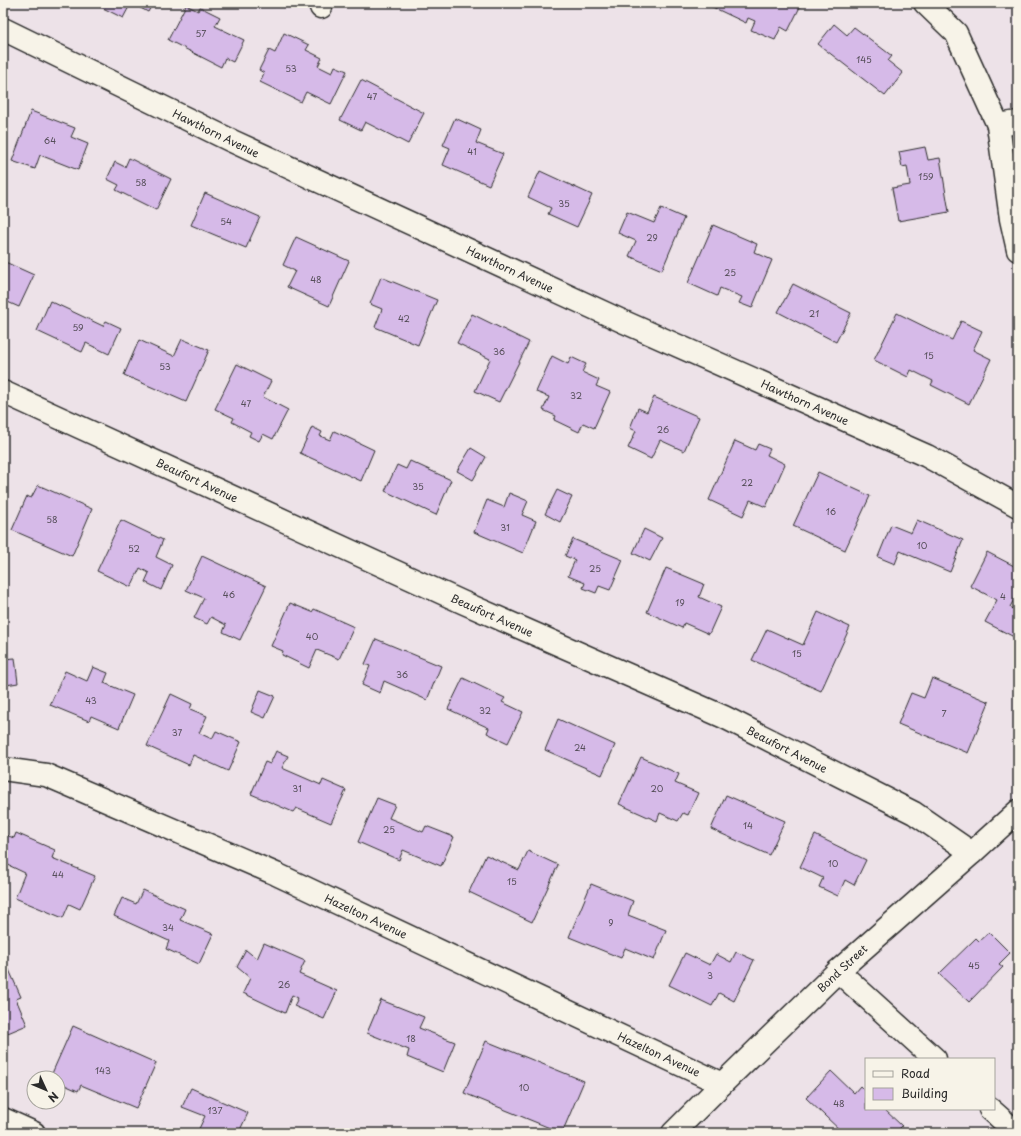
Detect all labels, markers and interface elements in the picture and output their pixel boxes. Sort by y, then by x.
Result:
house number: 57 [196,26,206,40]
house number: 145 [856,52,872,66]
house number: 53 [285,61,297,75]
house number: 47 [367,89,377,103]
street label: Hawthorn Avenue [170,105,262,161]
house number: 64 [44,133,56,147]
house number: 41 [467,144,477,158]
house number: 159 [918,169,934,183]
house number: 58 [135,175,147,189]
house number: 35 [558,196,570,210]
house number: 54 [220,214,232,228]
house number: 29 [646,230,658,244]
street label: Hawthorn Avenue [463,241,557,297]
house number: 25 [724,265,736,279]
house number: 48 [310,272,322,286]
house number: 21 [809,306,819,320]
house number: 42 [398,311,410,325]
house number: 59 [72,320,84,334]
house number: 36 [493,344,505,358]
house number: 15 [924,348,934,362]
house number: 53 [159,359,171,373]
street label: Hawthorn Avenue [758,375,852,429]
house number: 32 [570,388,582,402]
house number: 47 [241,396,251,410]
house number: 26 [657,422,669,436]
street label: Beaufort Avenue [153,454,241,506]
house number: 22 [741,475,753,489]
house number: 35 [412,479,424,493]
house number: 16 [826,504,836,518]
house number: 58 [46,512,58,526]
house number: 31 [500,520,510,534]
house number: 10 [917,538,928,552]
house number: 52 [128,541,140,555]
house number: 25 [589,561,601,575]
house number: 46 [223,587,235,601]
street label: Beaufort Avenue [448,589,536,641]
house number: 4 [1000,589,1006,603]
house number: 19 [675,595,685,609]
house number: 40 [306,629,319,643]
house number: 15 [792,646,802,660]
house number: 36 [396,667,408,681]
house number: 43 [85,693,97,707]
house number: 32 [479,703,491,717]
house number: 7 [941,706,947,720]
street label: Beaufort Avenue [744,721,830,777]
house number: 37 [172,725,182,739]
house number: 24 [574,740,586,754]
house number: 31 [292,781,302,795]
house number: 20 [651,781,664,795]
house number: 14 [743,818,753,832]
house number: 25 [383,822,395,836]
house number: 10 [828,856,839,870]
house number: 44 [52,867,64,881]
house number: 15 [507,874,517,888]
street label: Hazelton Avenue [322,889,410,943]
house number: 9 [608,915,614,929]
house number: 34 [162,920,174,934]
street label: Bond Street [813,940,871,996]
house number: 45 [968,958,980,972]
house number: 3 [707,968,713,982]
house number: 26 [278,977,290,991]
street label: Hazelton Avenue [615,1027,703,1081]
house number: 18 [406,1031,416,1045]
legend [865,1058,995,1110]
house number: 143 [95,1063,111,1077]
text: Road [901,1064,930,1082]
north arrow [26,1070,66,1110]
house number: 10 [519,1080,530,1094]
text: Building [901,1084,948,1102]
text: N [44,1088,63,1107]
house number: 48 [833,1096,845,1110]
house number: 137 [208,1103,222,1117]

